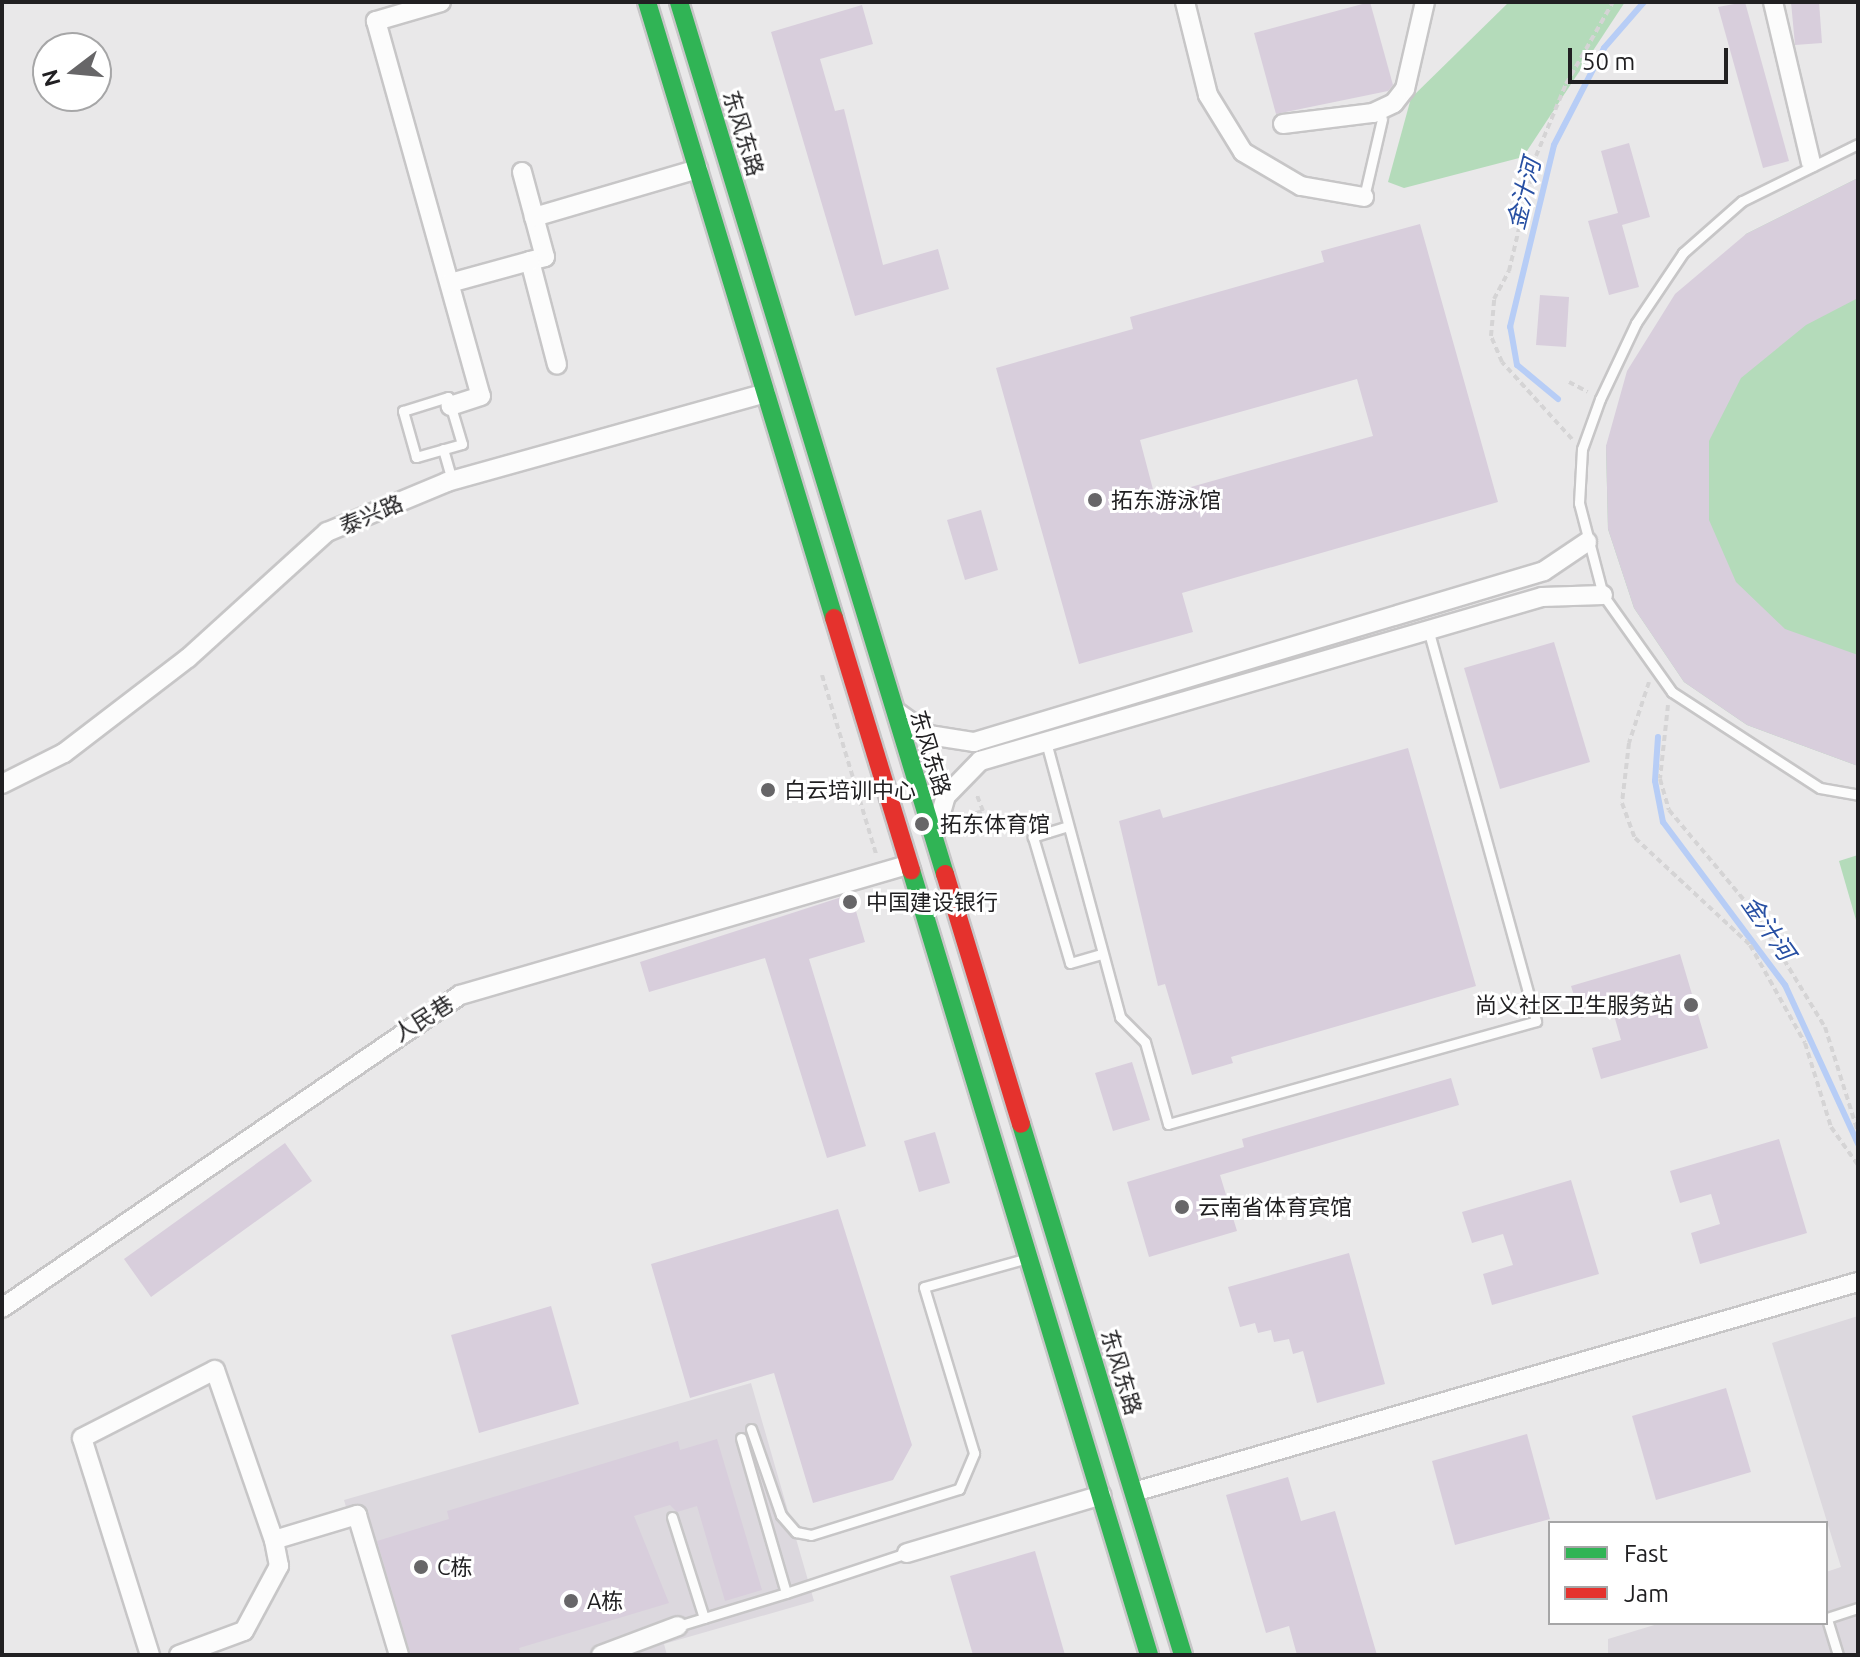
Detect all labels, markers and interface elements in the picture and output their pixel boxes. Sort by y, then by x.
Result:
north arrow [32,32,112,112]
scale bar [1572,32,1732,82]
text: 50 m [1582,48,1635,75]
text: N [36,67,65,90]
street label: 东风东路 [719,87,769,179]
water label: 金汁河 [1501,156,1547,232]
place label: 拓东游泳馆 [1111,487,1221,513]
street label: 泰兴路 [335,489,407,539]
marker: 拓东游泳馆 [1086,491,1104,509]
street label: 东风东路 [906,707,956,799]
place label: 白云培训中心 [784,777,916,803]
marker: 白云培训中心 [759,781,777,799]
place label: 拓东体育馆 [940,811,1050,837]
marker: 拓东体育馆 [911,813,933,835]
place label: 中国建设银行 [866,889,998,915]
water label: 金汁河 [1736,890,1800,966]
marker: 中国建设银行 [841,893,859,911]
street label: 人民巷 [388,989,458,1047]
place label: 尚义社区卫生服务站 [1475,992,1673,1018]
marker: 尚义社区卫生服务站 [1680,994,1702,1016]
place label: 云南省体育宾馆 [1198,1194,1352,1220]
marker: 云南省体育宾馆 [1173,1198,1191,1216]
street label: 东风东路 [1097,1326,1147,1418]
legend [1548,1521,1828,1625]
text: Fast [1624,1540,1668,1567]
place label: C栋 [437,1554,472,1580]
marker: C栋 [412,1558,430,1576]
text: Jam [1624,1580,1669,1607]
place label: A栋 [587,1588,623,1614]
marker: A栋 [562,1592,580,1610]

